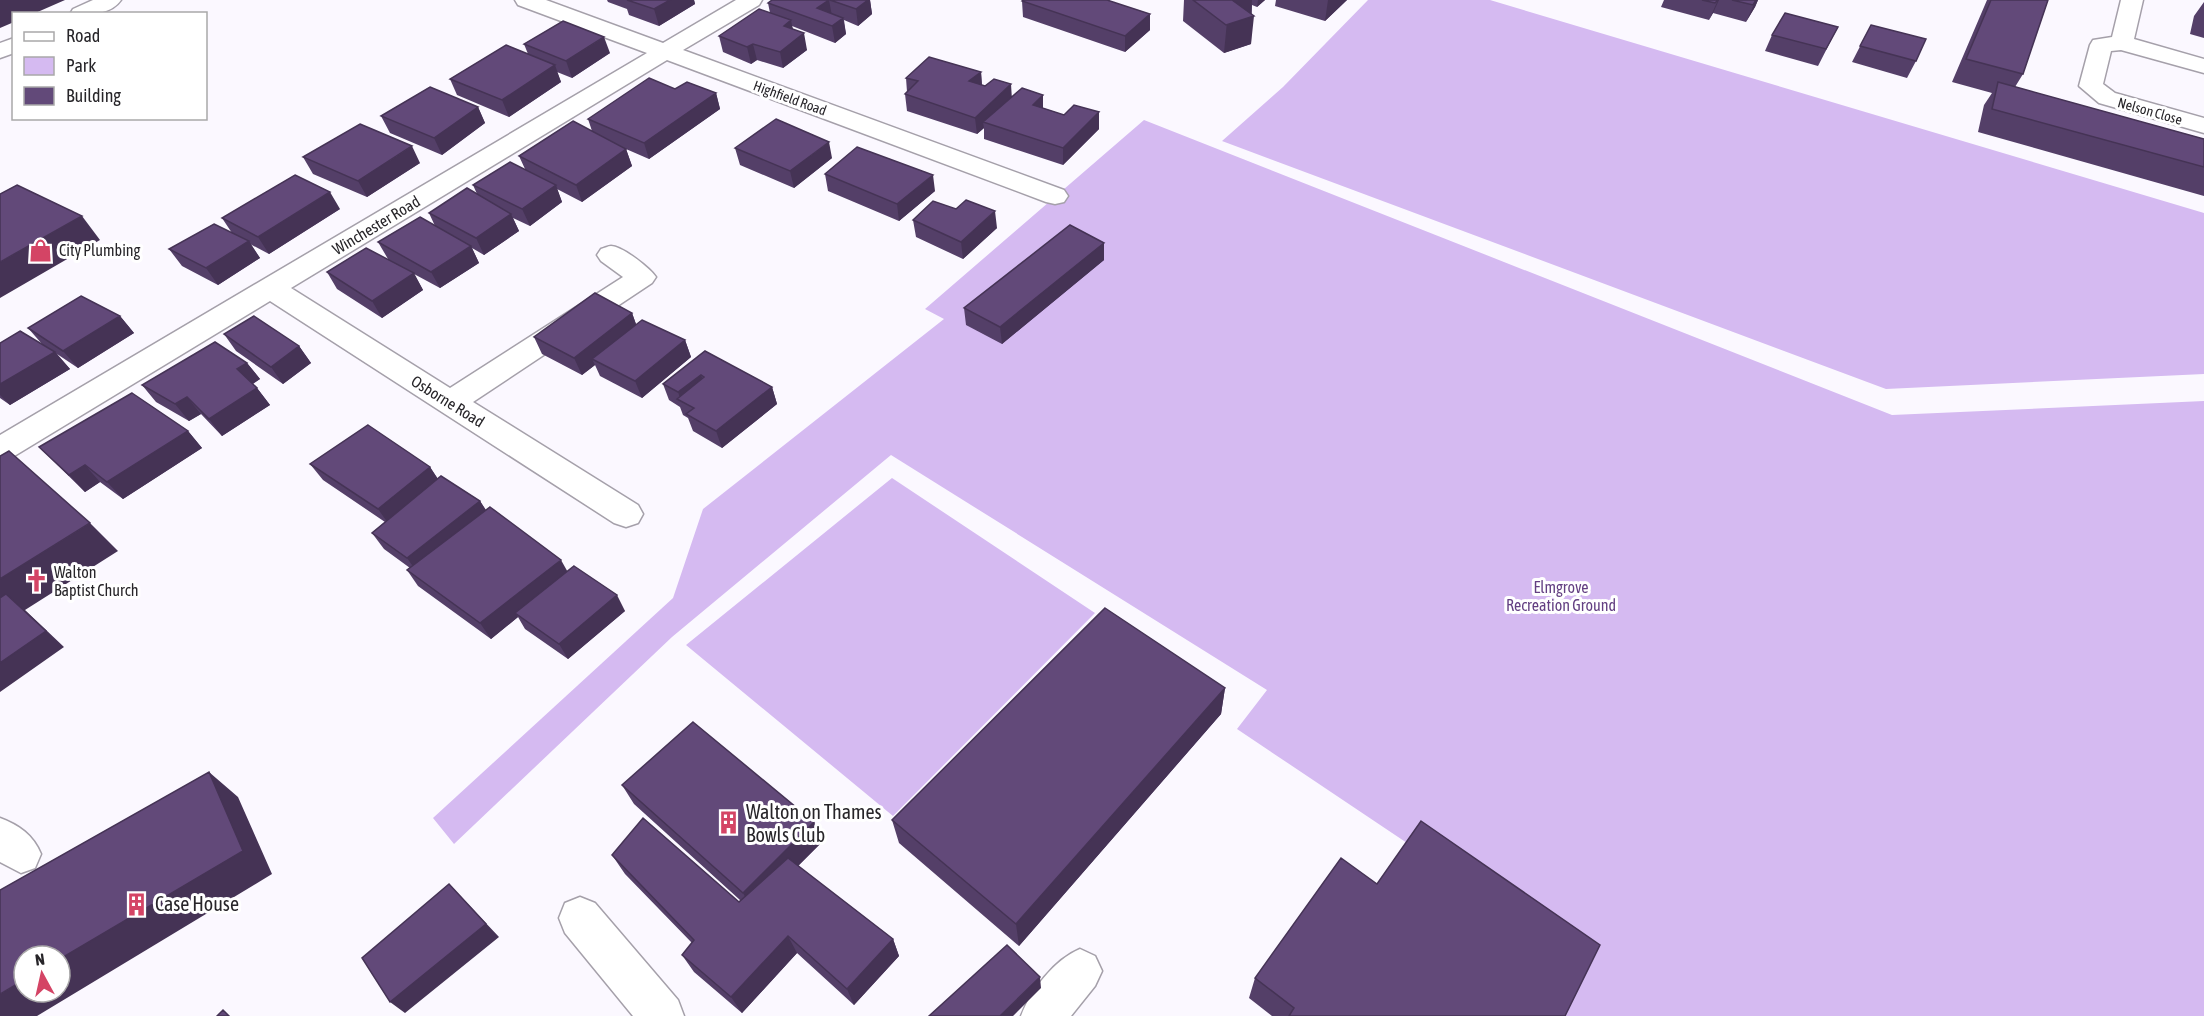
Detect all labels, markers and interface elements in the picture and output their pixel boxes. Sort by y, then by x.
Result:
legend [12,12,207,120]
text: Road [66,25,100,46]
text: Park [66,55,96,76]
street label: Highfield Road [751,77,829,119]
text: Building [66,85,121,106]
street label: Nelson Close [2116,94,2184,128]
street label: Winchester Road [329,192,423,258]
shop icon: City Plumbing [28,237,54,263]
place label: City Plumbing [59,241,141,260]
street label: Osborne Road [408,371,488,431]
place label: Walton Baptist Church [54,563,138,600]
church icon: Walton Baptist Church [23,568,49,594]
park label: Elmgrove Recreation Ground [1506,578,1616,614]
place label: Walton on Thames Bowls Club [746,800,882,846]
building icon: Walton on Thames Bowls Club [715,810,741,836]
building icon: Case House [124,891,150,917]
place label: Case House [155,892,239,915]
north arrow [12,944,72,1004]
text: N [34,950,46,969]

